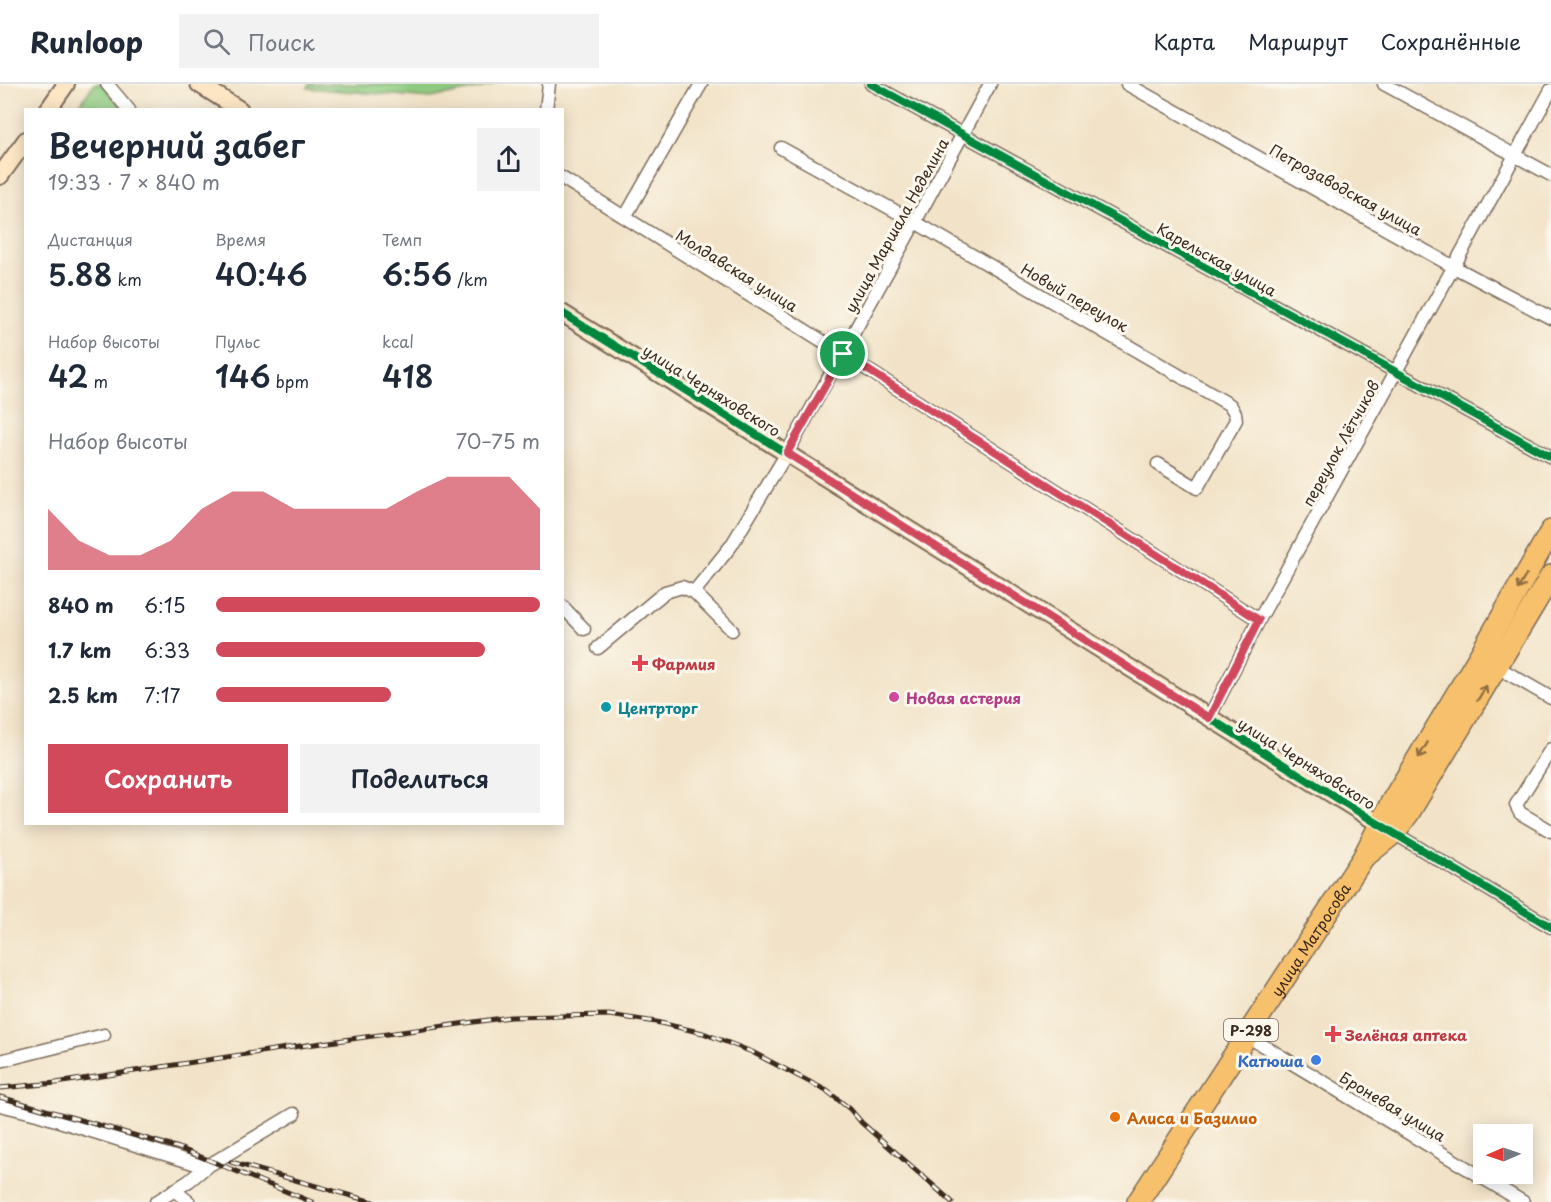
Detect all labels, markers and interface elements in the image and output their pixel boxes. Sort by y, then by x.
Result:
search box [179,14,599,68]
text: Runloop [30,20,143,63]
icon: search [200,25,233,58]
text: Поиск [248,25,315,58]
text: Карта [1154,25,1215,57]
text: Маршрут [1248,25,1348,57]
text: Сохранённые [1381,25,1521,57]
text: Вечерний забег [48,119,305,169]
button: share [477,128,540,191]
street label: улица Маршала Неделина [838,133,954,316]
street label: Петрозаводская улица [1266,138,1427,241]
text: 19:33 · 7 × 840 m [48,167,220,197]
street label: Карельская улица [1153,217,1281,302]
street label: Молдавская улица [672,223,803,317]
text: Дистанция [48,227,133,251]
text: Время [215,227,266,251]
text: Темп [382,227,422,251]
text: 5.88 [48,251,112,296]
text: 40:46 [215,251,308,296]
text: 6:56 [382,251,452,296]
street label: Новый переулок [1017,257,1133,337]
text: km [112,267,142,291]
text: /km [452,267,488,291]
pin [817,328,868,379]
text: Набор высоты [48,329,160,353]
text: Пульс [215,329,260,353]
text: kcal [382,329,414,353]
icon: arrive [826,337,859,370]
street label: улица Черняховского [639,338,785,442]
text: 42 [48,353,88,398]
text: 146 [215,353,271,398]
text: 418 [382,353,433,398]
text: m [88,369,108,393]
text: bpm [271,369,309,393]
street label: переулок Лётчиков [1296,375,1384,510]
text: Набор высоты [48,426,188,456]
text: 70–75 m [456,426,540,456]
one-way arrow [1516,573,1528,590]
text: 840 m [48,590,114,620]
text: 6:15 [144,590,186,620]
text: 1.7 km [48,635,111,665]
text: 6:33 [144,635,190,665]
place label: Фармия [652,652,716,675]
marker: Фармия [633,656,647,670]
text: 2.5 km [48,680,118,710]
text: 7:17 [144,680,180,710]
one-way arrow [1476,685,1488,702]
place label: Новая астерия [906,686,1021,709]
marker: Новая астерия [887,690,901,704]
place label: Центрторг [618,696,699,719]
marker: Центрторг [599,700,613,714]
street label: улица Черняховского [1234,711,1380,815]
one-way arrow [1417,741,1429,758]
button: Сохранить [48,744,288,813]
button: Поделиться [300,744,540,813]
street label: улица Матросова [1264,877,1356,1001]
road number: Р-298 [1224,1019,1278,1041]
place label: Зелёная аптека [1344,1023,1467,1046]
marker: Зелёная аптека [1326,1027,1340,1041]
place label: Катюша [1237,1049,1305,1072]
marker: Катюша [1309,1053,1323,1067]
street label: Броневая улица [1336,1065,1451,1147]
place label: Алиса и Базилио [1127,1106,1257,1129]
marker: Алиса и Базилио [1108,1110,1122,1124]
north arrow [1473,1124,1533,1184]
map controls [1473,1124,1533,1184]

